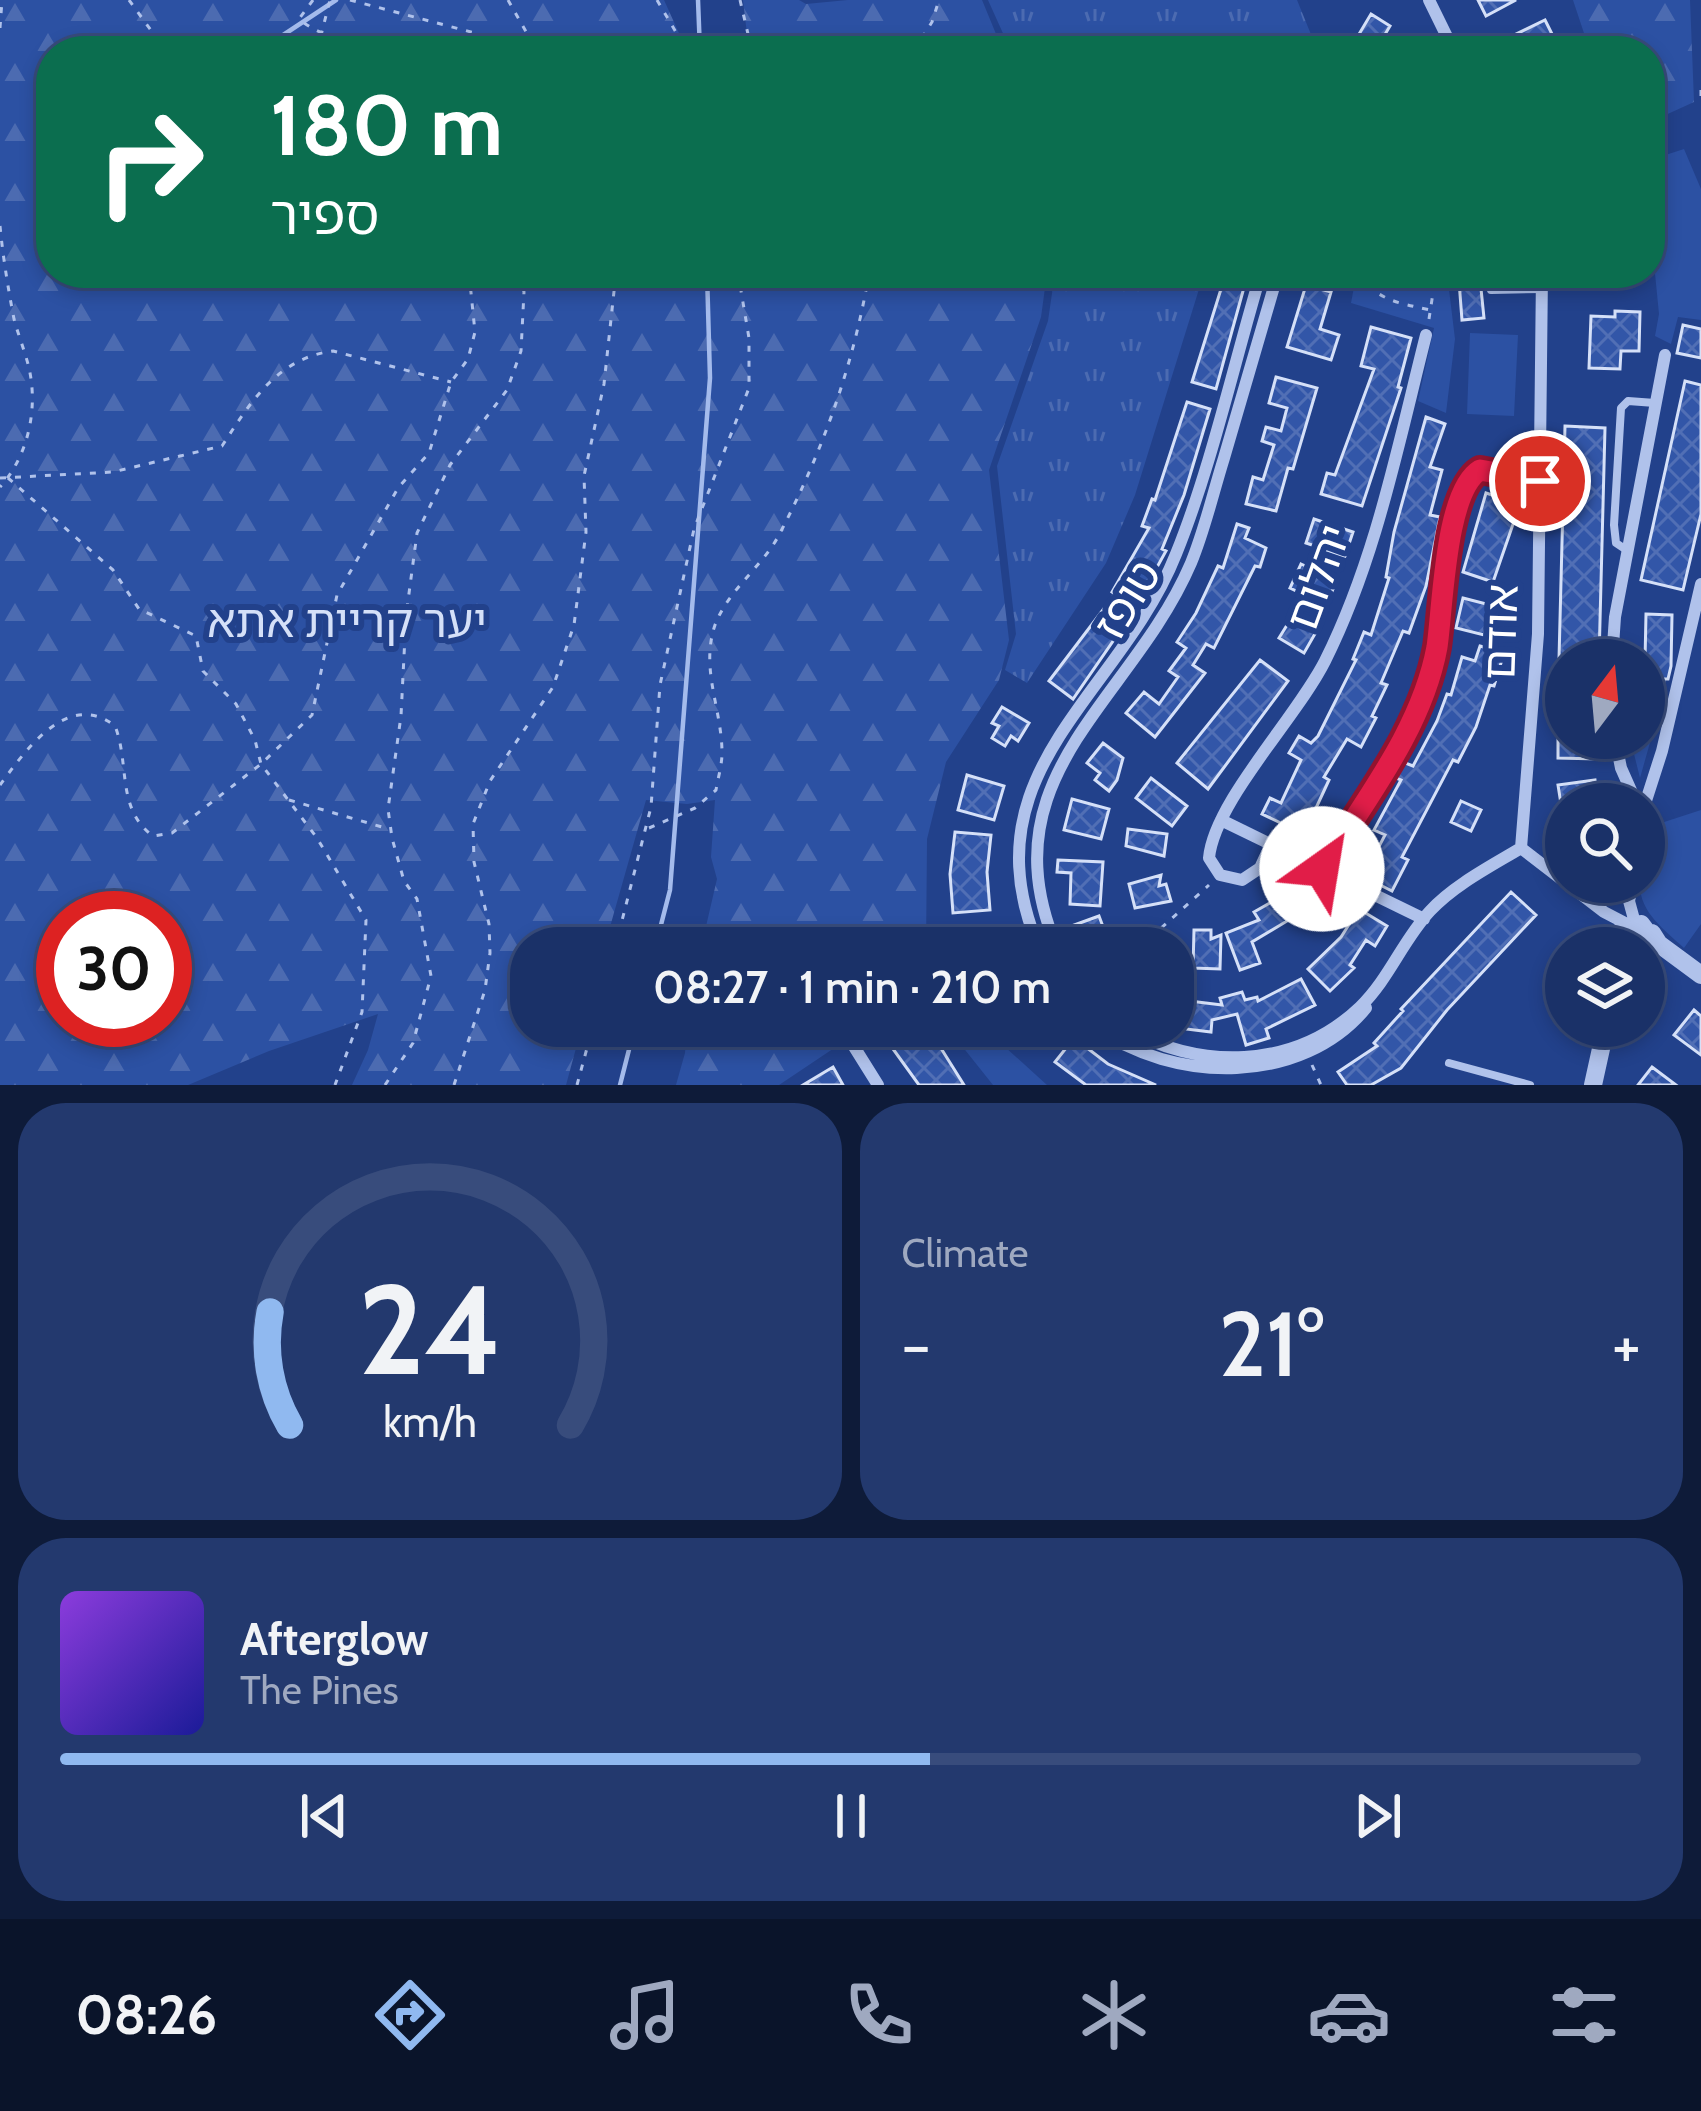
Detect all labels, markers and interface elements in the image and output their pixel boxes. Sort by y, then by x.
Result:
text: 180 m [270,74,503,176]
icon: right [72,84,228,240]
text: ספיר [270,182,380,248]
pin [1489,430,1591,532]
icon: arrive [1507,448,1573,514]
street label: יהלום [1274,517,1362,637]
street label: טופז [1082,549,1172,649]
street label: אודם [1471,583,1529,681]
park label: יער קריית אתא [207,594,487,648]
north arrow [1545,639,1665,759]
map controls [1545,639,1665,1047]
button: search [1545,783,1665,903]
position arrow [1259,806,1385,932]
speed limit sign: 30 [36,891,192,1047]
button: layers [1545,927,1665,1047]
text: 08:27 · 1 min · 210 m [653,960,1051,1014]
text: Climate [902,1229,1028,1277]
text: 24 [358,1254,502,1405]
text: 21° [1219,1289,1324,1399]
text: − [902,1304,931,1385]
text: + [1612,1304,1641,1385]
text: km/h [383,1395,477,1447]
text: Afterglow [240,1612,428,1666]
text: The Pines [240,1666,399,1714]
icon: previous [291,1783,357,1849]
icon: pause [818,1783,884,1849]
icon: next [1345,1783,1411,1849]
icon: directions [368,1973,452,2057]
icon: music [603,1973,687,2057]
icon: phone [837,1973,921,2057]
icon: climate [1072,1973,1156,2057]
icon: car [1307,1973,1391,2057]
icon: filters [1542,1973,1626,2057]
text: 08:26 [75,1982,217,2048]

